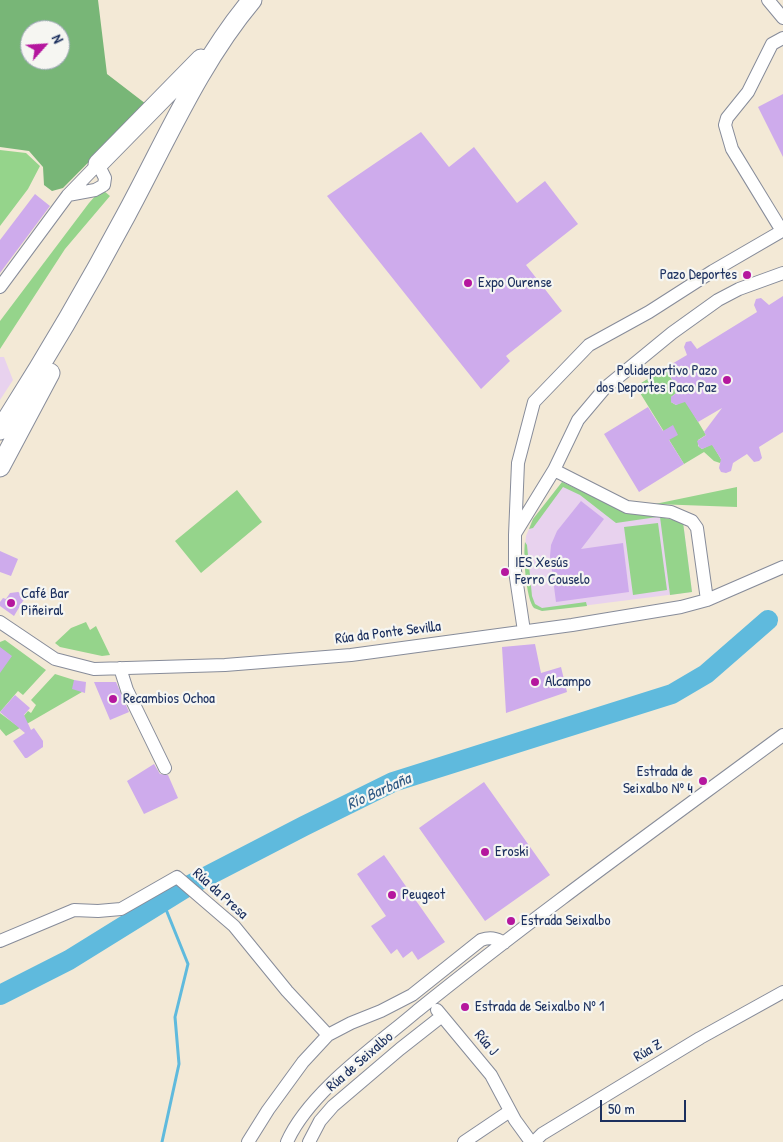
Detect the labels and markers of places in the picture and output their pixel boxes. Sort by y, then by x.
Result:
place label: Pazo Deportes [660,266,737,284]
marker: Pazo Deportes [741,269,753,281]
place label: Expo Ourense [478,274,552,292]
marker: Expo Ourense [462,277,474,289]
place label: Polideportivo Pazo dos Deportes Paco Paz [596,362,717,397]
marker: Polideportivo Pazo dos Deportes Paco Paz [721,374,733,386]
place label: IES Xesús Ferro Couselo [515,554,590,589]
marker: IES Xesús Ferro Couselo [499,566,511,578]
place label: Café Bar Piñeiral [21,585,69,620]
marker: Café Bar Piñeiral [5,597,17,609]
place label: Alcampo [545,673,591,691]
marker: Alcampo [529,676,541,688]
place label: Recambios Ochoa [123,690,215,708]
marker: Recambios Ochoa [107,693,119,705]
place label: Estrada de Seixalbo Nº 4 [623,763,693,798]
marker: Estrada de Seixalbo Nº 4 [697,775,709,787]
place label: Eroski [495,843,529,861]
marker: Eroski [479,846,491,858]
place label: Peugeot [402,886,445,904]
marker: Peugeot [386,889,398,901]
place label: Estrada Seixalbo [521,912,610,930]
marker: Estrada Seixalbo [505,915,517,927]
place label: Estrada de Seixalbo Nº 1 [475,998,605,1016]
marker: Estrada de Seixalbo Nº 1 [459,1001,471,1013]

